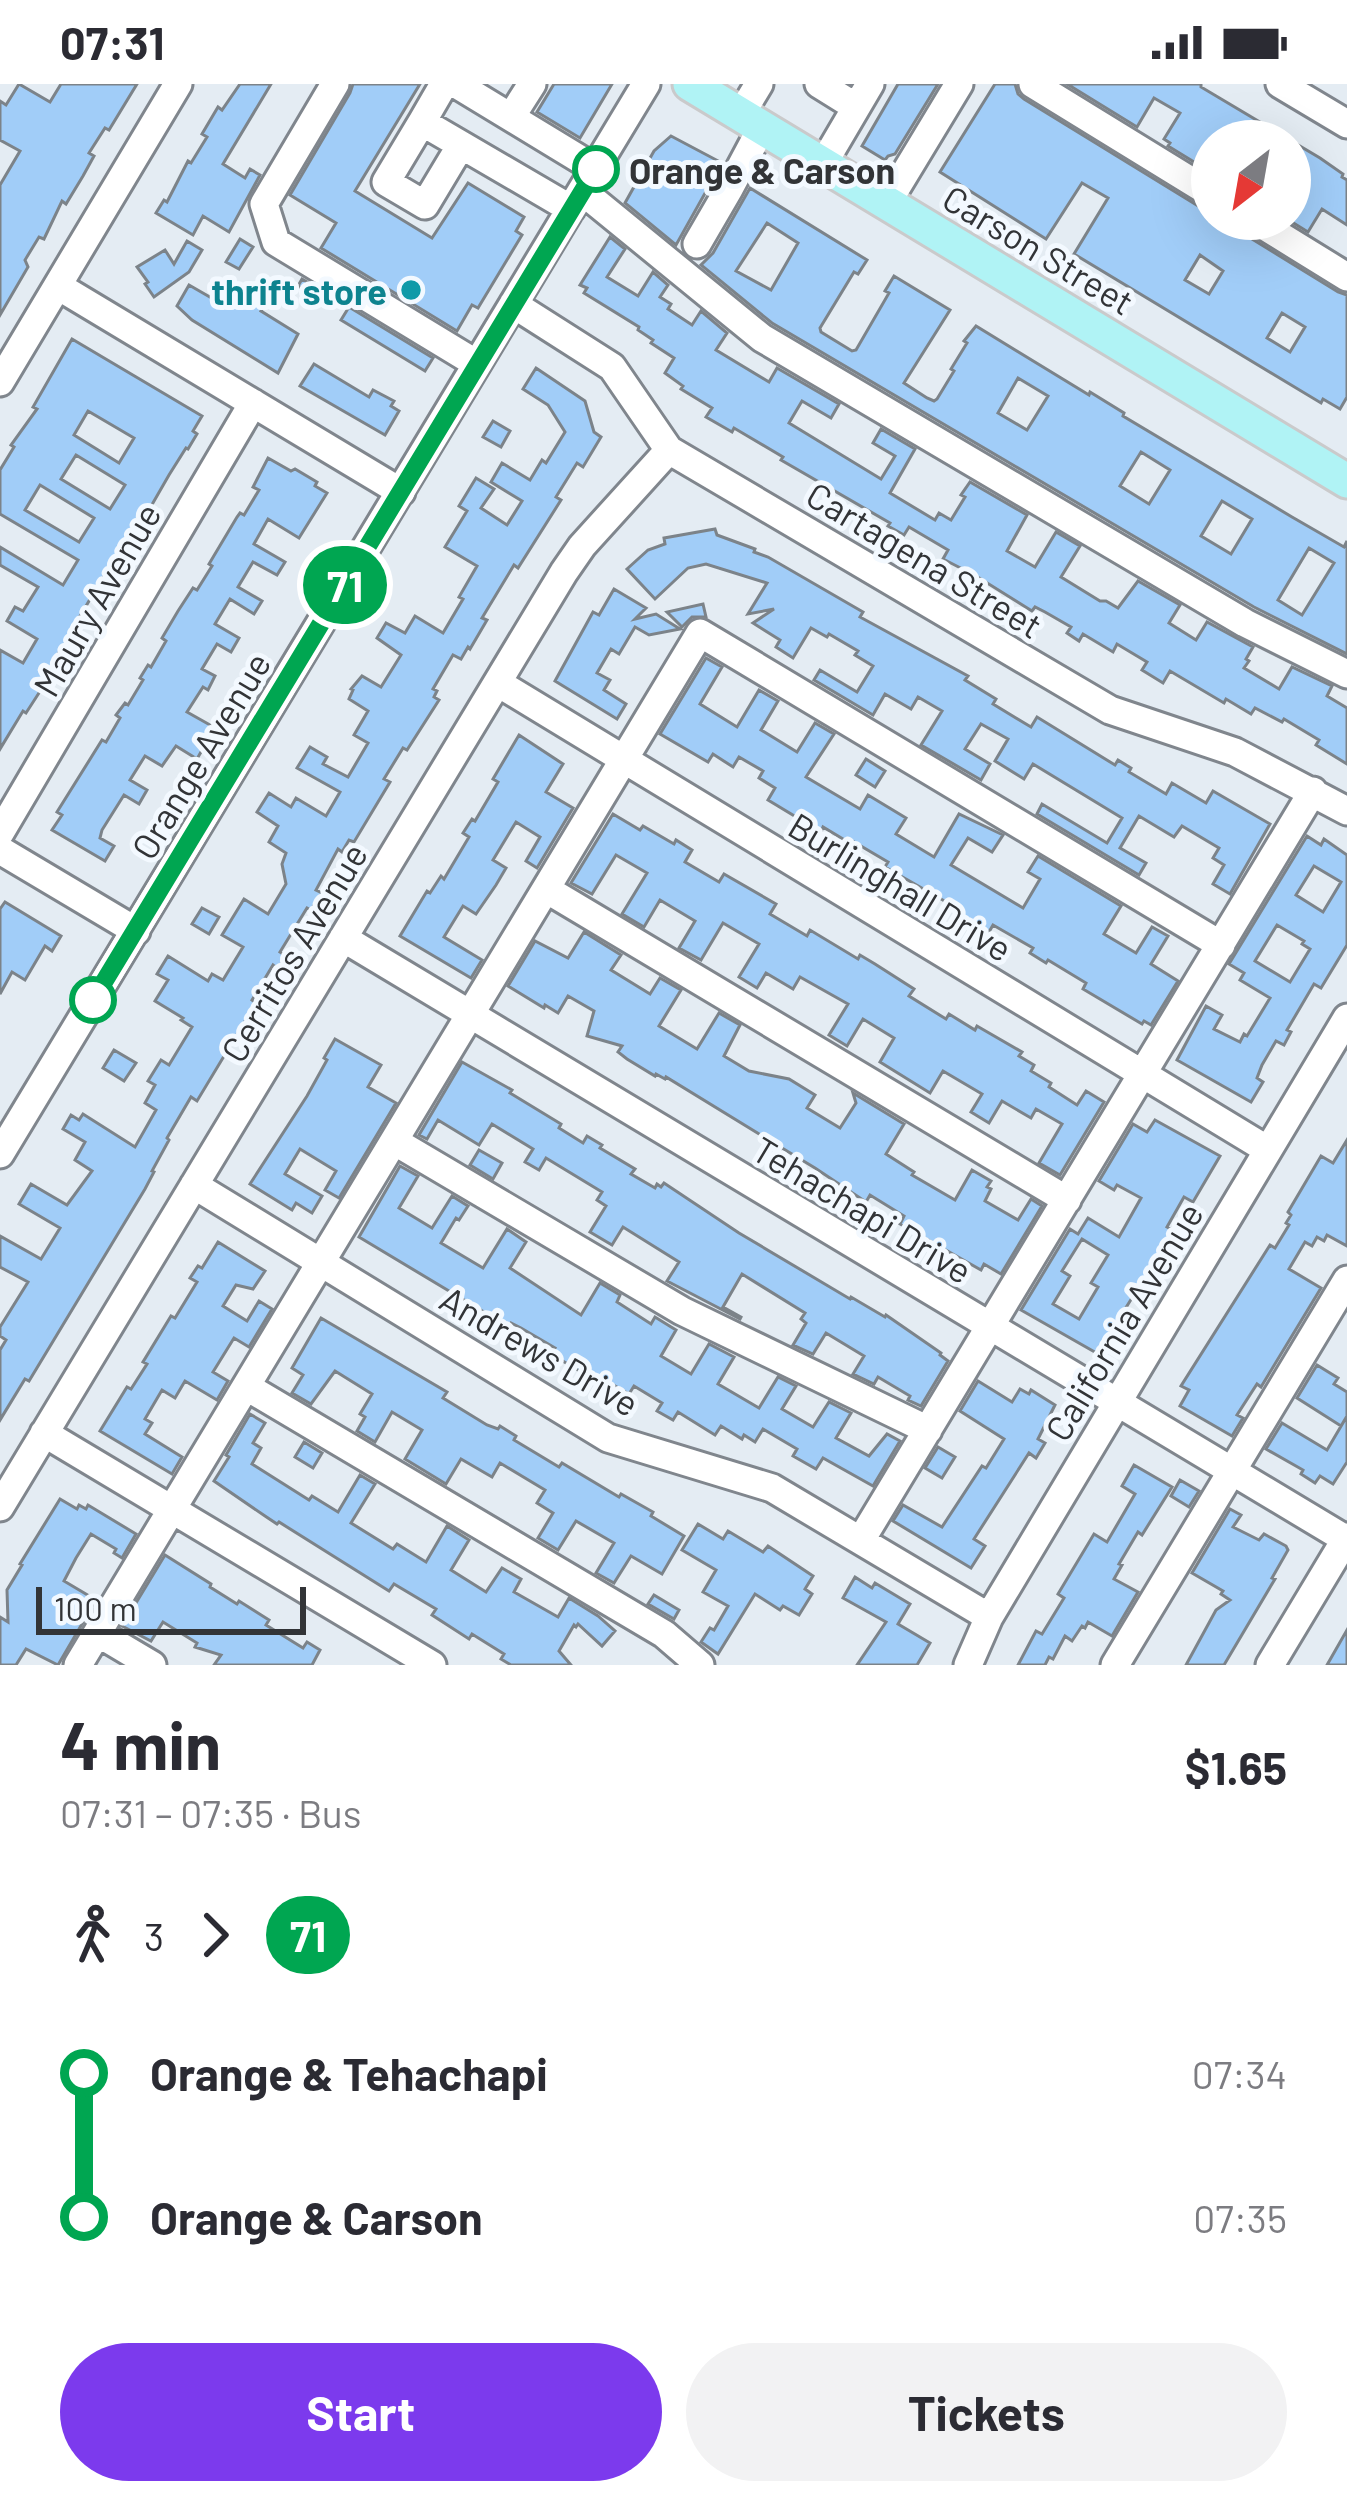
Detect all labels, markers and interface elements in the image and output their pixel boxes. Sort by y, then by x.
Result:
text: 07:31 [60,15,164,69]
north arrow [1191,120,1311,240]
map controls [1191,120,1311,240]
marker: Orange & Carson [574,147,618,191]
place label: Orange & Carson [629,148,895,191]
street label: Carson Street [936,175,1142,323]
place label: thrift store [211,269,387,312]
marker: thrift store [398,277,424,303]
street label: Cartagena Street [800,472,1050,646]
street label: Maury Avenue [23,495,169,703]
line badge: 71 [291,546,399,624]
text: 71 [327,560,363,610]
street label: Orange Avenue [121,644,279,866]
street label: Burlinghall Drive [782,803,1020,969]
street label: Cerritos Avenue [211,835,375,1069]
unlabelled marker [71,978,115,1022]
street label: Tehachapi Drive [746,1127,980,1291]
street label: California Avenue [1035,1194,1211,1448]
street label: Andrews Drive [433,1276,647,1424]
scale bar [36,1581,306,1634]
text: 100 m [54,1588,137,1628]
text: 4 min [60,1704,221,1783]
text: $1.65 [1185,1740,1287,1794]
text: 07:31 – 07:35 · Bus [60,1789,362,1836]
icon: walk [60,1902,126,1968]
icon: forward [182,1902,248,1968]
text: 71 [290,1910,326,1960]
text: 3 [144,1912,164,1959]
text: Orange & Tehachapi [150,2046,548,2100]
text: 07:34 [1192,2050,1287,2097]
text: Orange & Carson [150,2190,483,2244]
text: 07:35 [1193,2194,1287,2241]
button: Start [60,2343,662,2481]
button: Tickets [686,2343,1287,2481]

